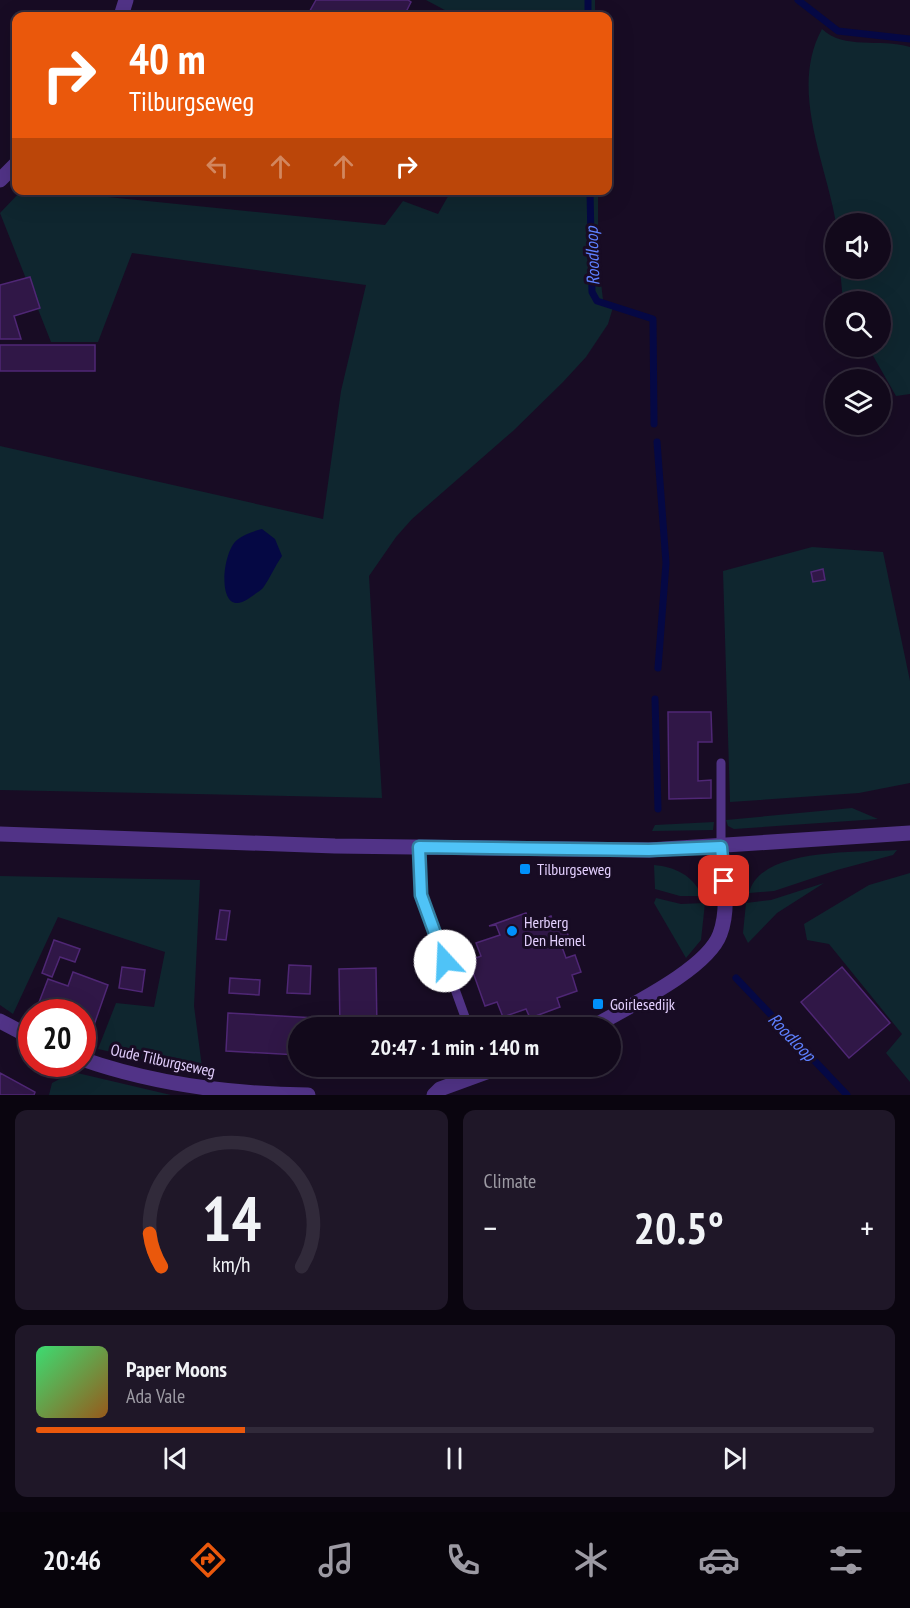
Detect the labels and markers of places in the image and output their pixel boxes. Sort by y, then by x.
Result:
pin [698,855,749,906]
place label: Tilburgseweg [537,859,611,879]
marker: Tilburgseweg [518,862,532,876]
place label: Herberg Den Hemel [524,912,586,950]
marker: Herberg Den Hemel [505,924,519,938]
place label: Goirlesedijk [610,994,676,1014]
marker: Goirlesedijk [591,997,605,1011]

